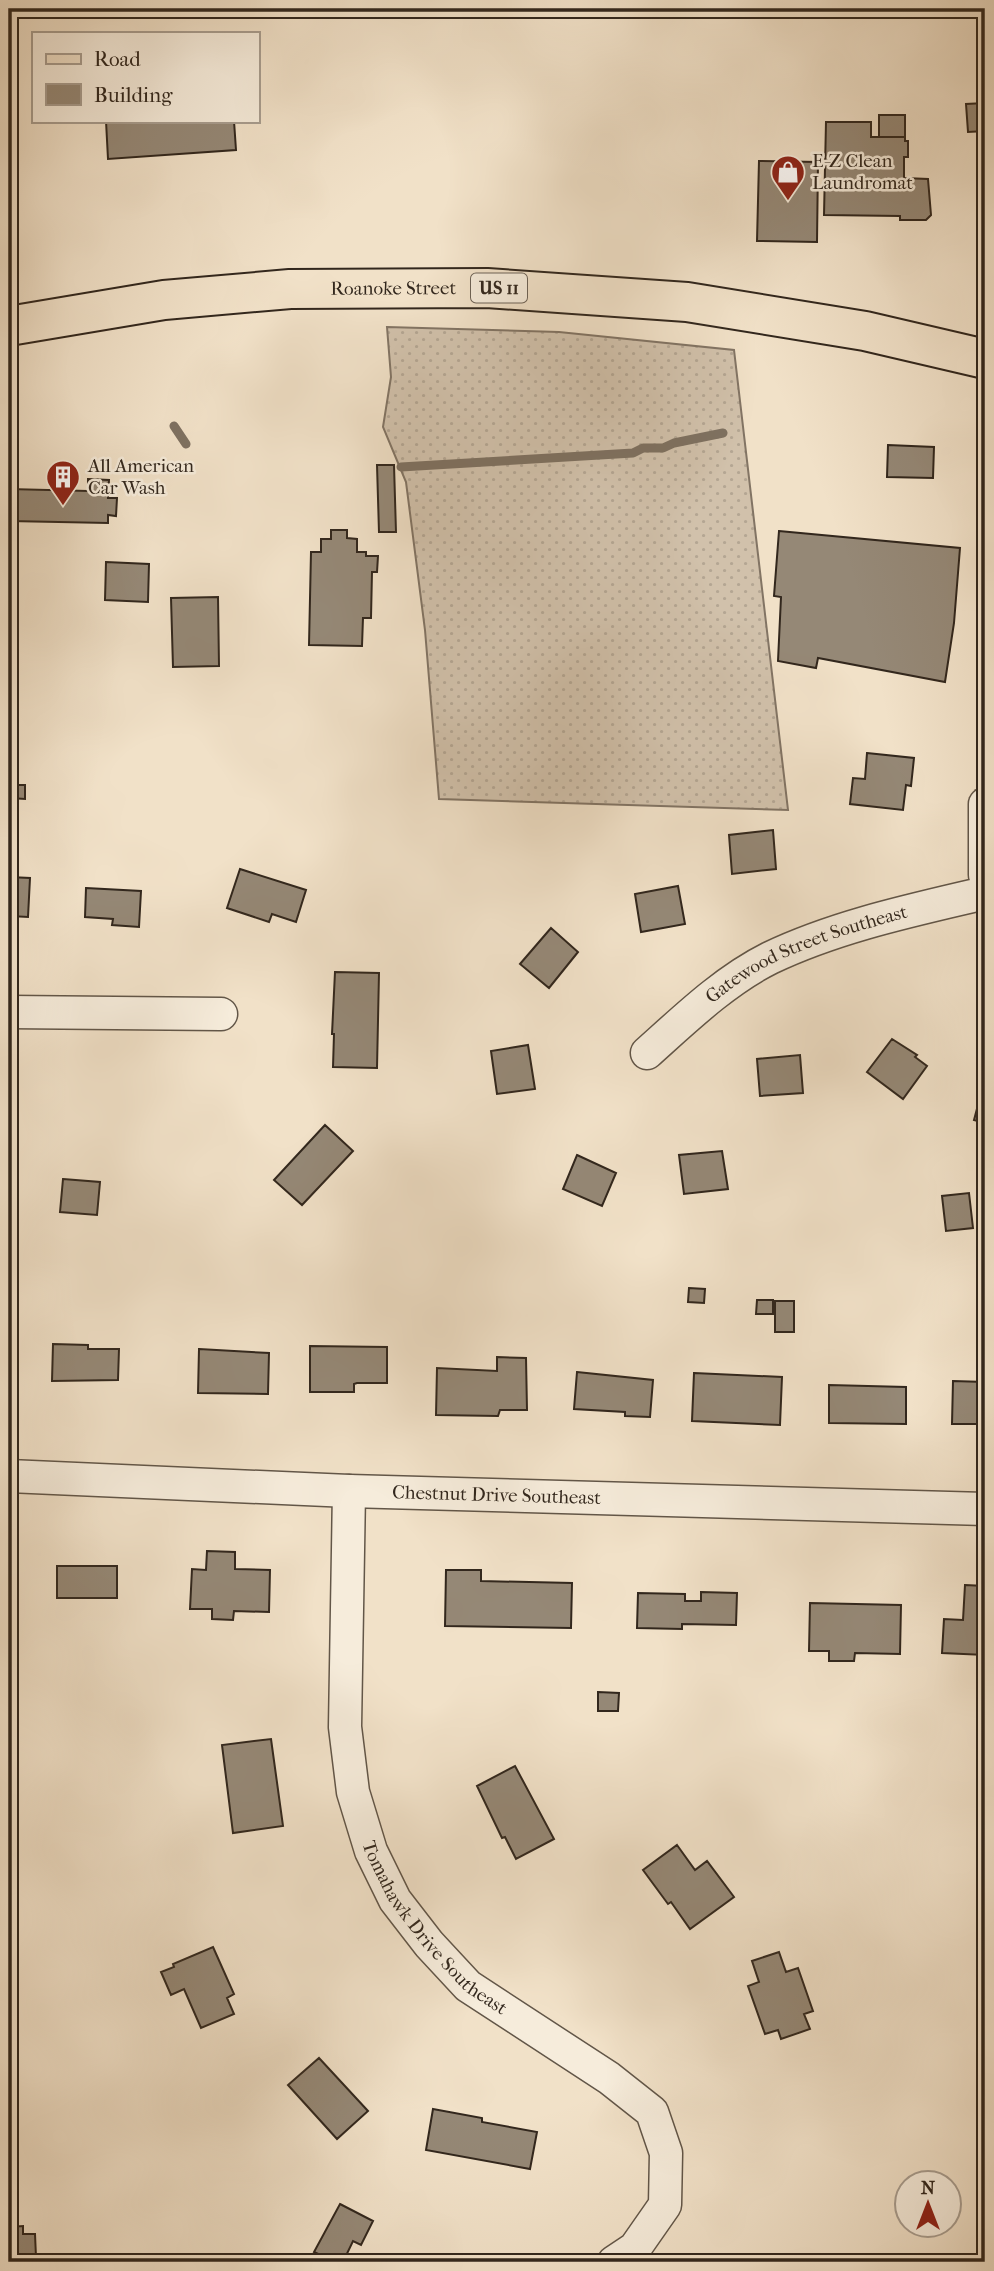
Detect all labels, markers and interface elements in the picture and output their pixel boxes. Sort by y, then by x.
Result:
legend [32,32,259,122]
text: Road [94,47,141,71]
text: Building [94,83,173,107]
place label: E-Z Clean Laundromat [812,150,913,194]
shop icon: E-Z Clean Laundromat [769,153,807,202]
road number: US 11 [471,274,527,302]
street label: Roanoke Street [330,277,456,300]
place label: All American Car Wash [87,455,194,499]
building icon: All American Car Wash [44,458,82,507]
street label: Gatewood Street Southeast [701,901,910,1008]
street label: Chestnut Drive Southeast [392,1481,602,1509]
street label: Tomahawk Drive Southeast [357,1838,511,2020]
north arrow [892,2170,962,2240]
text: N [921,2177,936,2199]

